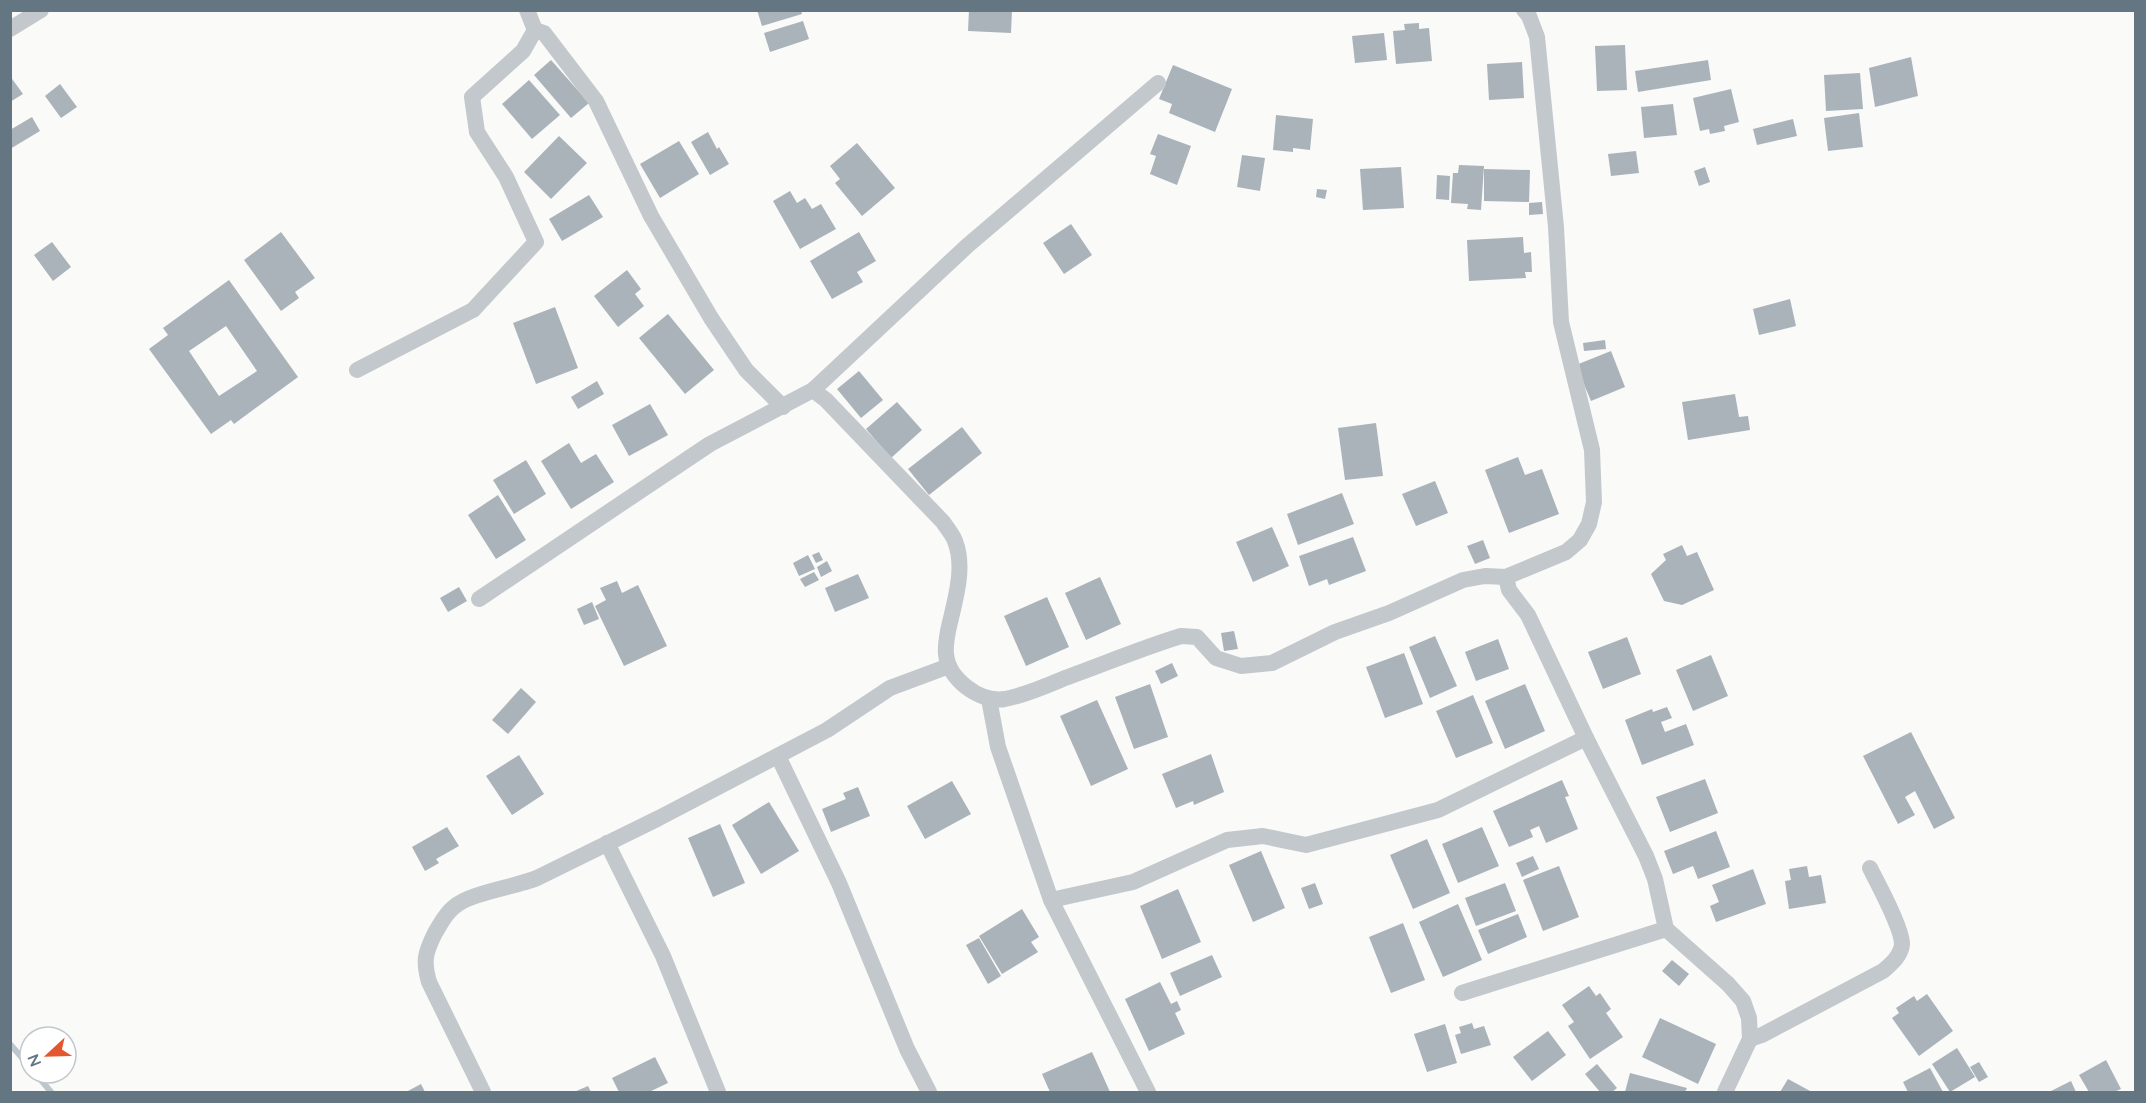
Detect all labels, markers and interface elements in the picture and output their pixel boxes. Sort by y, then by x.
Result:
north arrow [18,1025,78,1085]
text: N [23,1051,46,1070]

